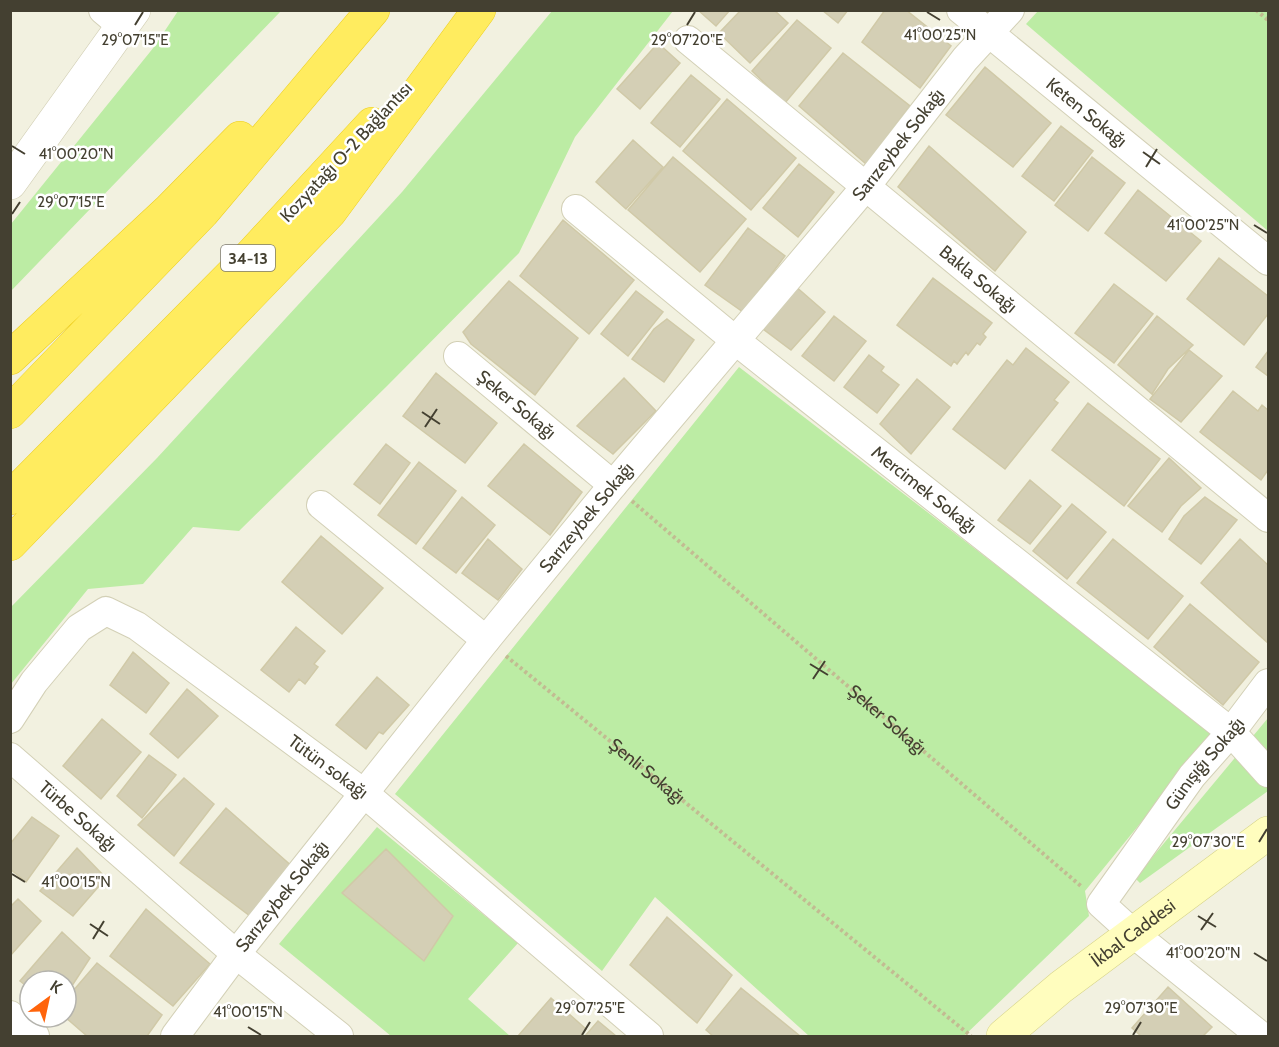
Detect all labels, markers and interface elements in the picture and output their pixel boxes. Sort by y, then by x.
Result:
text: 41°00'25"N [904,26,976,44]
text: 29°07'15"E [101,31,169,49]
text: 29°07'20"E [651,31,723,49]
street label: Keten Sokağı [1042,73,1131,152]
street label: Kozyatağı O-2 Bağlantısı [275,77,417,227]
street label: Sarızeybek Sokağı [847,84,949,205]
text: 41°00'20"N [38,145,114,163]
text: 29°07'15"E [37,193,105,211]
text: 41°00'25"N [1167,216,1239,234]
street label: Bakla Sokağı [935,241,1022,318]
road number: 34-13 [221,245,275,271]
street label: Şeker Sokağı [472,365,560,444]
street label: Mercimek Sokağı [867,441,981,538]
street label: Sarızeybek Sokağı [535,458,638,577]
street label: Şeker Sokağı [843,680,931,759]
street label: Günışığı Sokağı [1160,713,1249,814]
street label: Tütün sokağı [284,730,372,803]
street label: Şenli Sokağı [604,734,689,809]
street label: Türbe Sokağı [34,776,121,856]
text: 29°07'30"E [1172,833,1244,851]
street label: Sarızeybek Sokağı [231,836,333,956]
text: 41°00'15"N [41,873,111,891]
street label: İkbal Caddesi [1087,895,1180,972]
text: 41°00'20"N [1165,944,1241,962]
north arrow [18,969,78,1029]
text: K [47,976,65,998]
text: 29°07'25"E [555,999,625,1017]
text: 29°07'30"E [1105,999,1177,1017]
text: 41°00'15"N [213,1003,283,1021]

